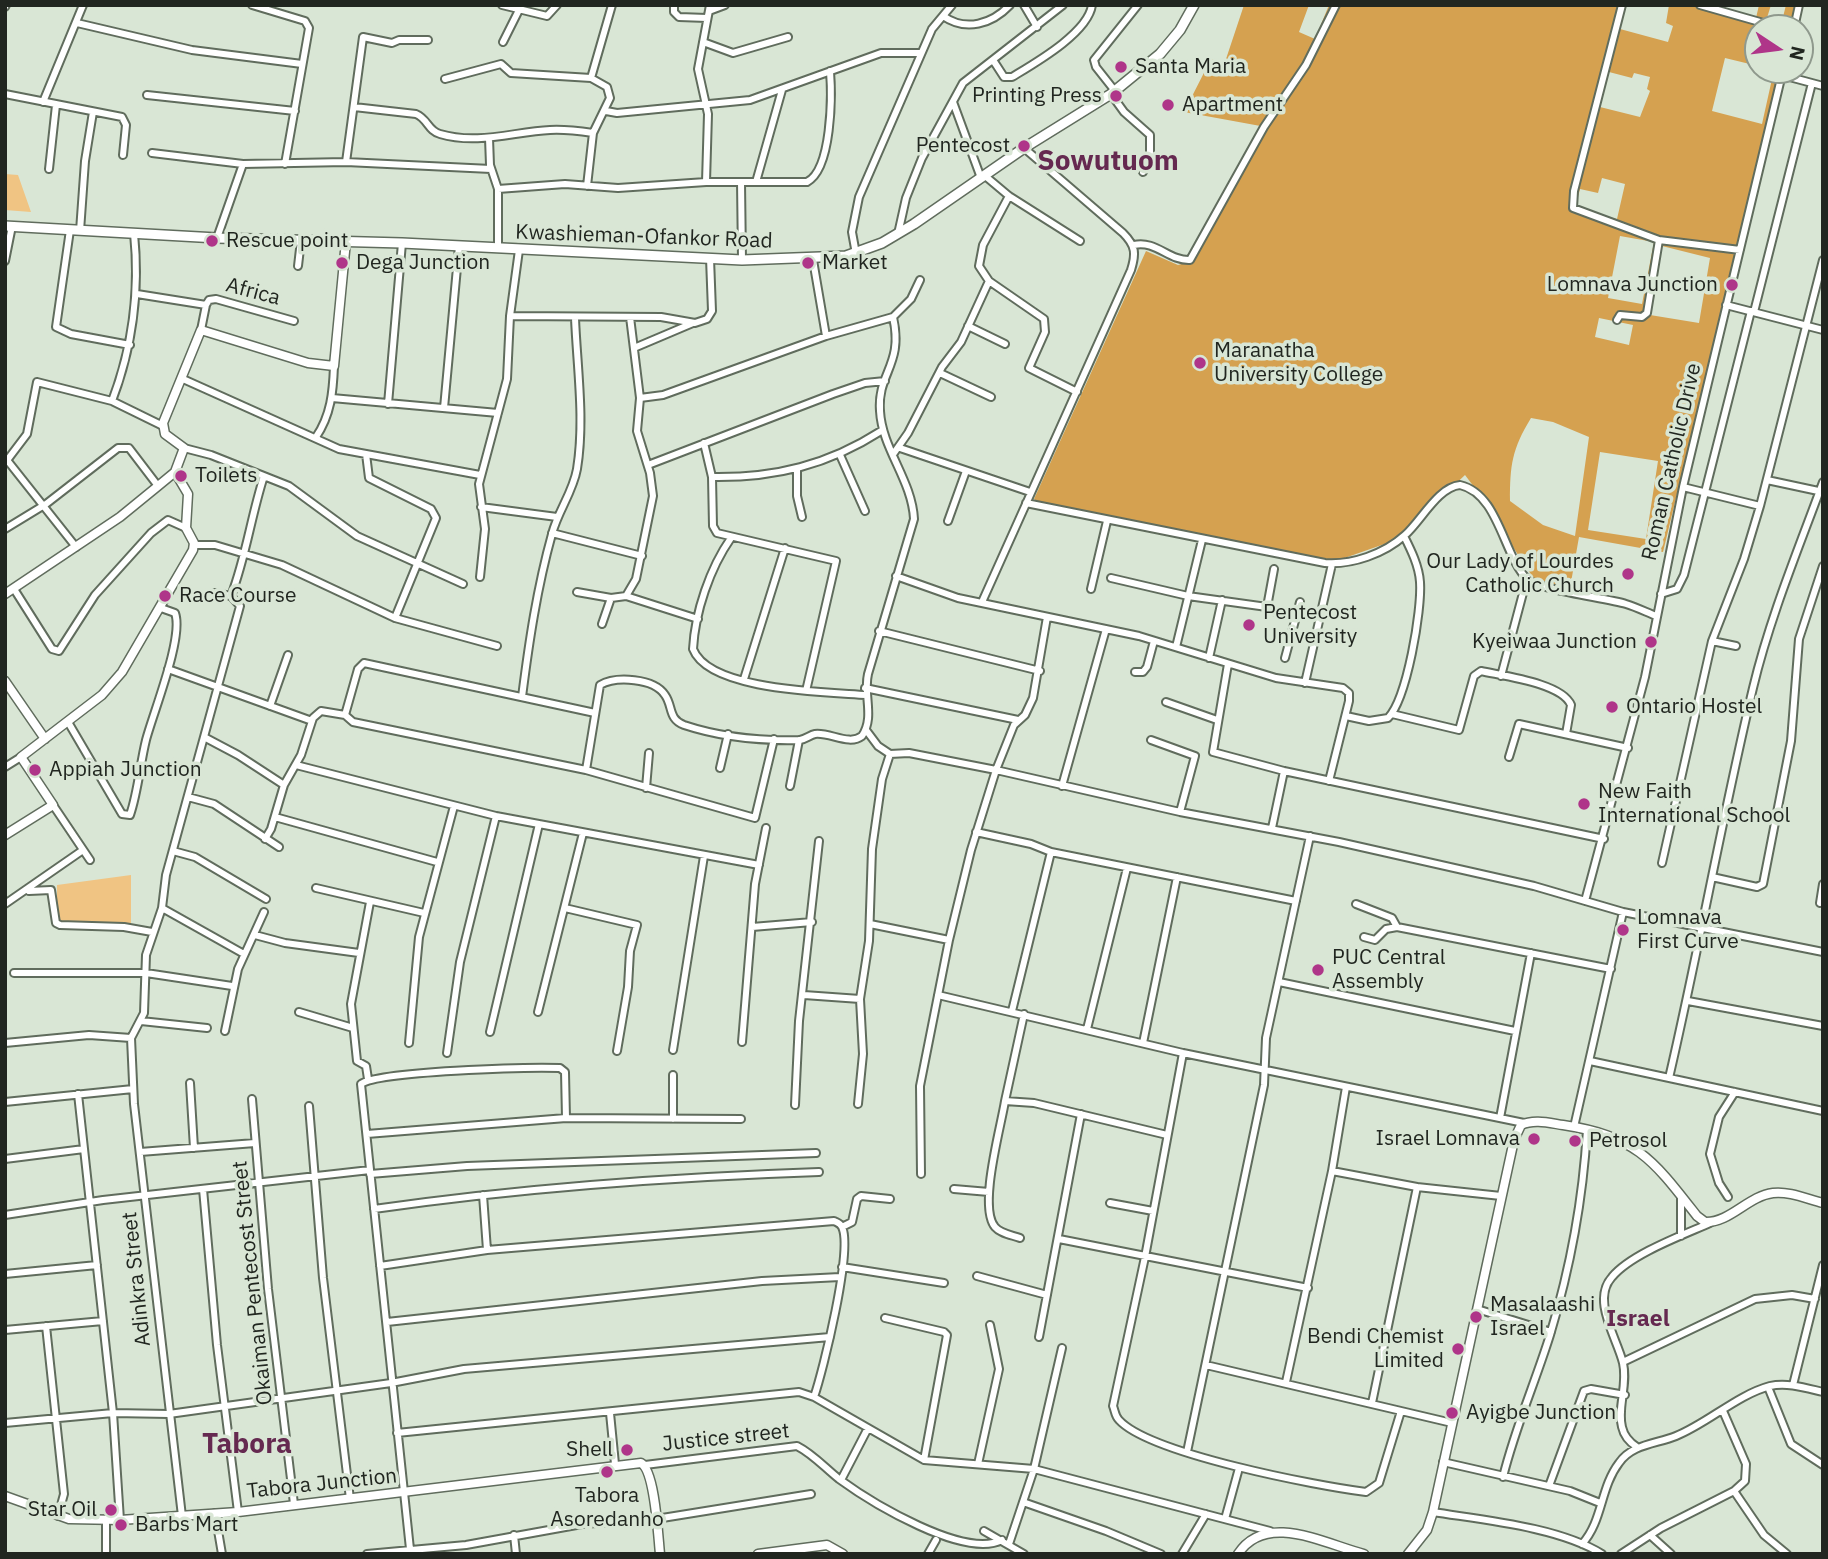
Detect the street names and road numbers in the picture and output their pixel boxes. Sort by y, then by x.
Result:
street label: Kwashieman-Ofankor Road [515,220,773,254]
street label: Africa [223,273,283,311]
street label: Roman Catholic Drive [1637,361,1707,563]
street label: Okaiman Pentecost Street [228,1160,278,1406]
street label: Adinkra Street [117,1210,157,1348]
street label: Justice street [661,1419,791,1457]
street label: Tabora Junction [246,1464,398,1504]

